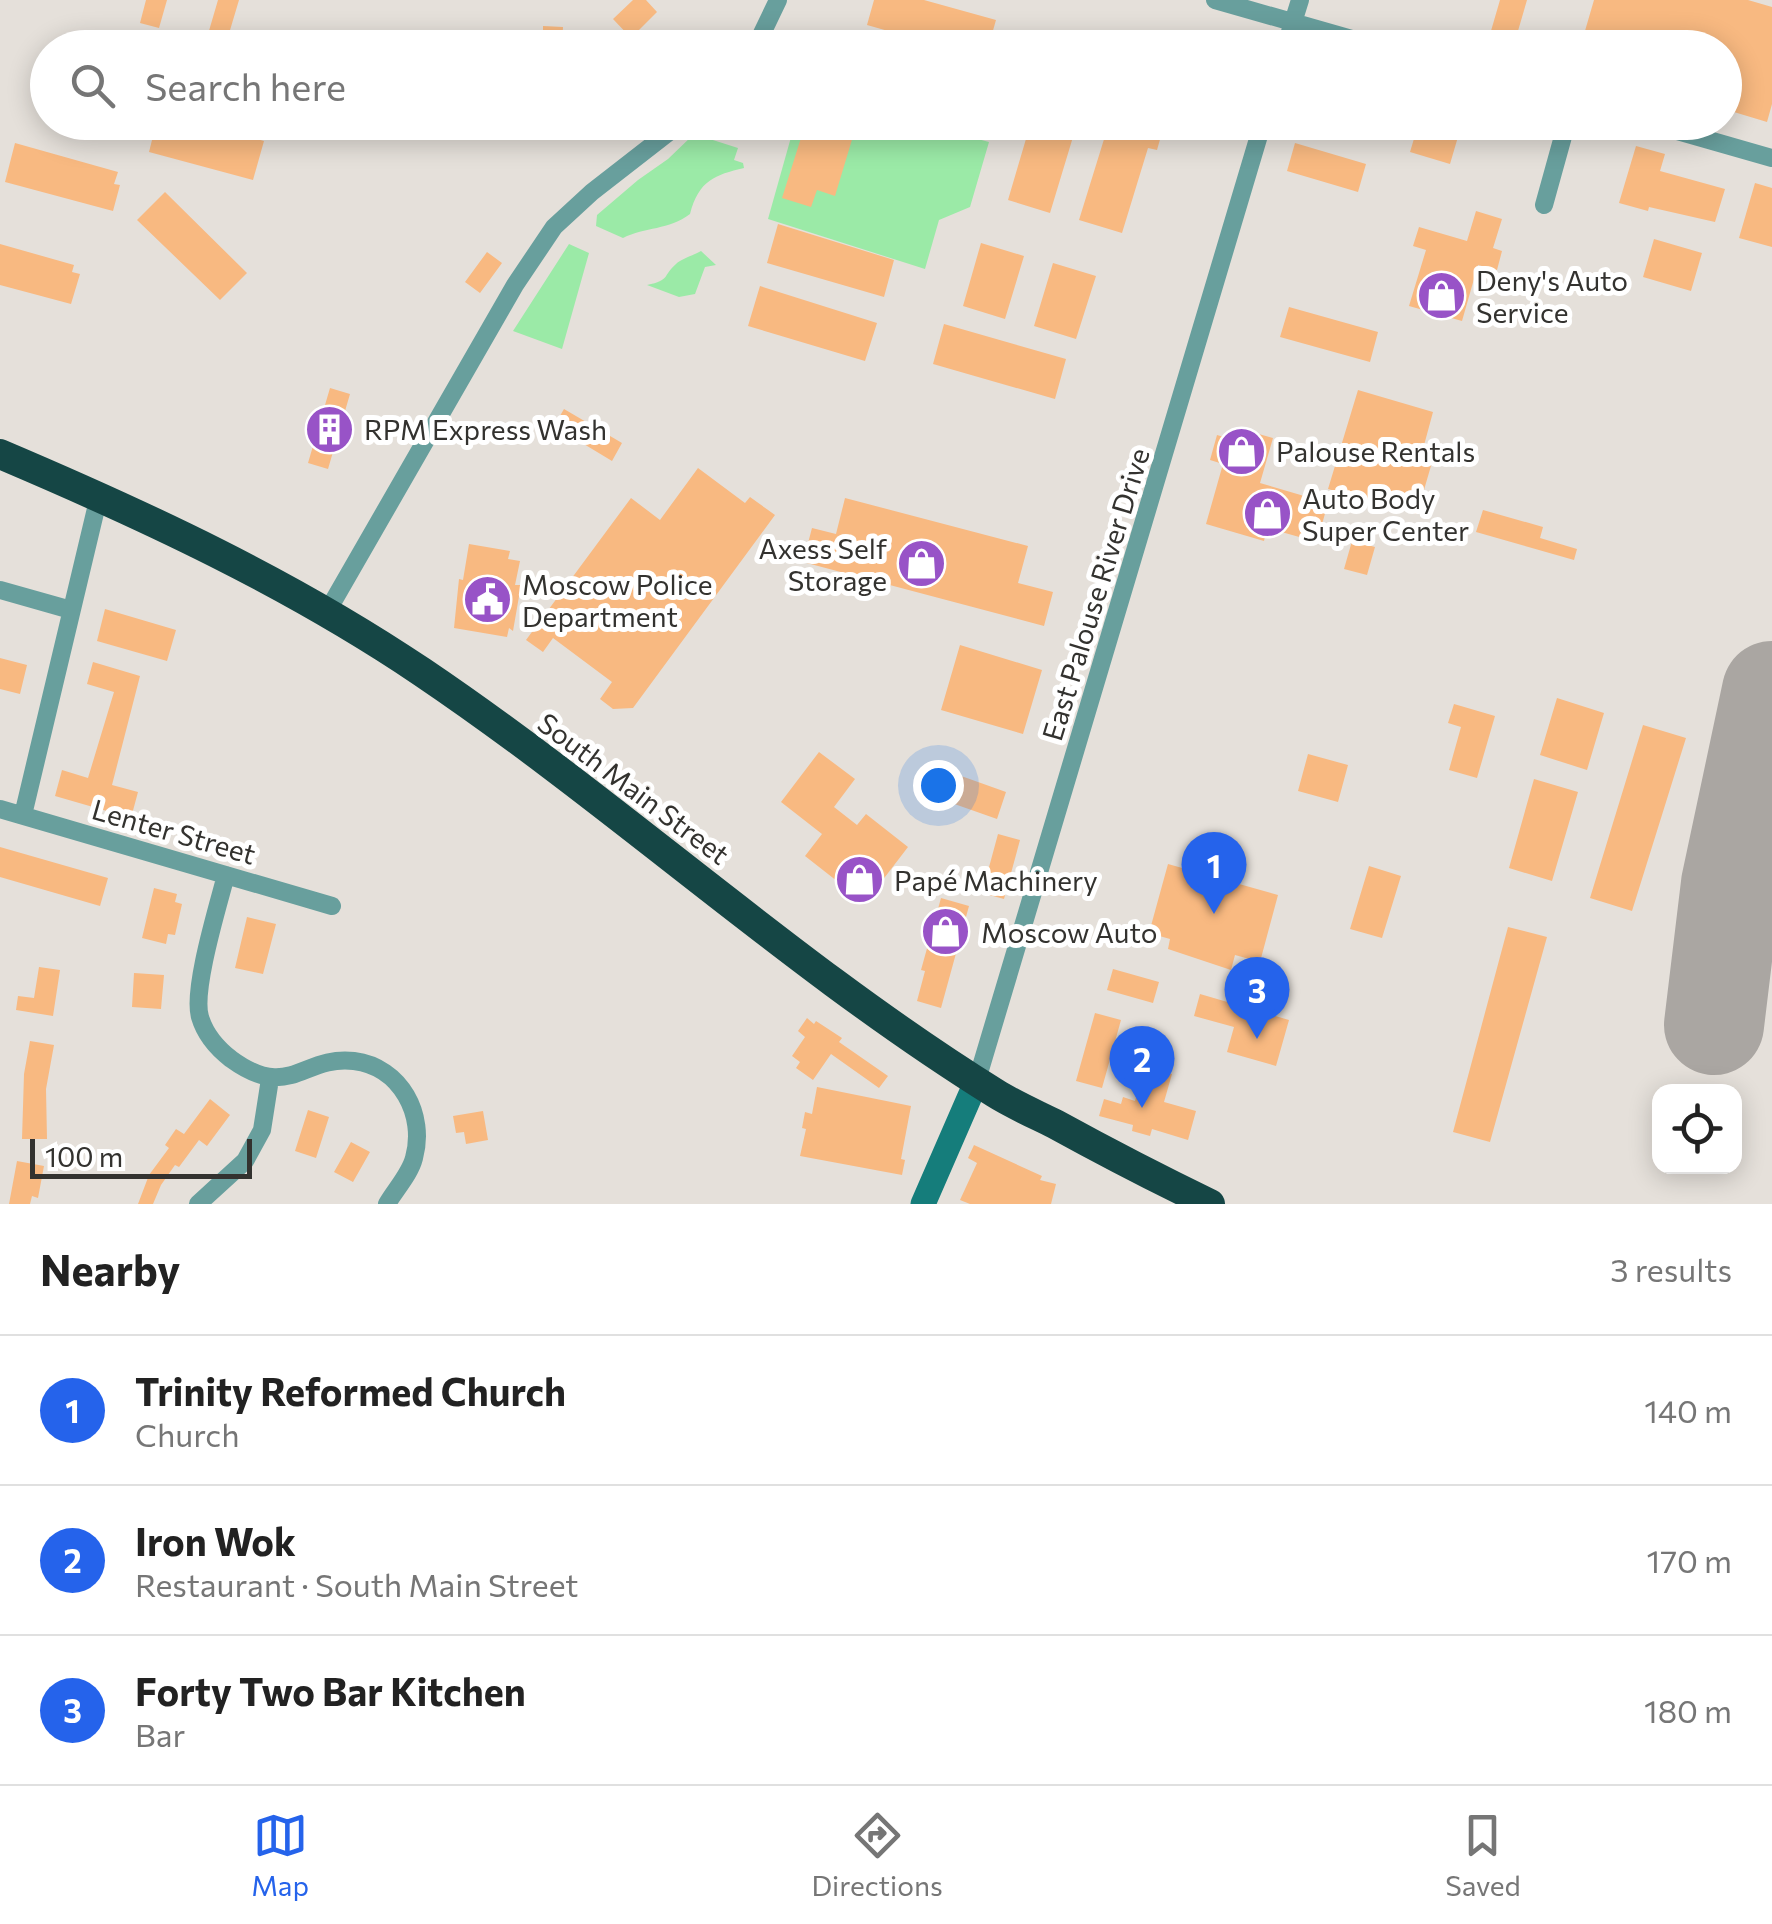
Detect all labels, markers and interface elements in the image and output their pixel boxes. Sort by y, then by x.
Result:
search box [30,30,1742,140]
icon: search [65,58,120,113]
text: Search here [145,62,346,109]
place label: Deny's Auto Service [1476,263,1628,329]
shop icon: Deny's Auto Service [1415,270,1467,322]
building icon: RPM Express Wash [303,403,355,455]
place label: RPM Express Wash [364,412,607,446]
shop icon: Palouse Rentals [1215,425,1267,477]
place label: Palouse Rentals [1276,434,1475,468]
street label: East Palouse River Drive [1034,444,1156,744]
place label: Auto Body Super Center [1302,481,1469,547]
shop icon: Auto Body Super Center [1241,488,1293,540]
place label: Axess Self Storage [758,531,887,597]
shop icon: Axess Self Storage [896,538,948,590]
place label: Moscow Police Department [522,567,713,633]
public building icon: Moscow Police Department [461,574,513,626]
street label: South Main Street [532,705,736,871]
your location [913,760,964,811]
street label: Lenter Street [88,791,260,871]
pin: 1 [1182,832,1246,914]
shop icon: Papé Machinery [833,854,885,906]
place label: Papé Machinery [894,863,1098,897]
shop icon: Moscow Auto [920,906,972,958]
place label: Moscow Auto [981,915,1157,949]
pin: 3 [1224,956,1290,1039]
pin: 2 [1110,1026,1174,1108]
map controls [1652,1084,1742,1174]
button: locate [1652,1084,1742,1174]
scale bar [30,1134,252,1178]
text: 100 m [45,1139,123,1173]
text: Nearby [40,1243,180,1295]
text: 3 results [1610,1249,1732,1289]
text: Trinity Reformed Church [135,1367,566,1414]
text: 1 [65,1390,80,1430]
text: 140 m [1644,1390,1732,1430]
text: Church [135,1414,240,1454]
text: Iron Wok [135,1517,296,1564]
text: 2 [63,1540,82,1580]
text: 170 m [1647,1540,1732,1580]
text: Restaurant · South Main Street [135,1564,578,1604]
text: Forty Two Bar Kitchen [135,1667,526,1714]
text: 3 [63,1690,82,1730]
text: 180 m [1644,1690,1732,1730]
text: Bar [135,1714,185,1754]
tab: Map [251,1808,309,1902]
tab: Directions [811,1808,943,1902]
tab: Saved [1445,1808,1521,1902]

